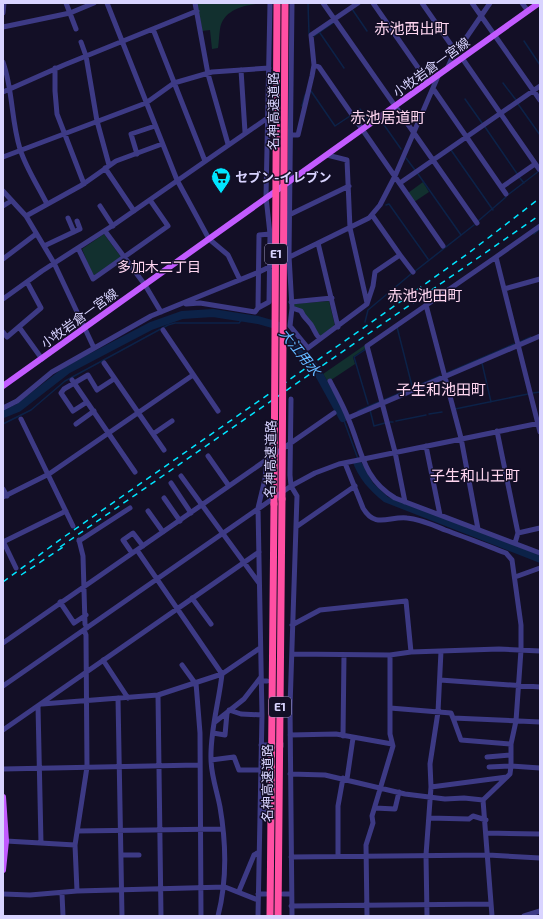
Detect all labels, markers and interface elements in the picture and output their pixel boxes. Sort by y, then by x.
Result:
district label: 赤池西出町 [374,19,450,37]
street label: 小牧岩倉一宮線 [389,34,473,100]
street label: 名神高速道路 [265,72,281,150]
district label: 赤池居道町 [350,108,426,126]
supermarket icon: セブン-イレブン [210,166,232,194]
place label: セブン-イレブン [235,169,331,185]
road number: E1 [265,244,287,264]
district label: 多加木二丁目 [117,258,201,275]
street label: 小牧岩倉一宮線 [37,285,121,351]
district label: 赤池池田町 [387,286,463,304]
water label: 大江用水 [276,325,326,380]
district label: 子生和池田町 [396,380,486,398]
street label: 名神高速道路 [261,420,279,498]
district label: 子生和山王町 [430,466,520,484]
road number: E1 [269,697,291,717]
street label: 名神高速道路 [259,744,275,822]

